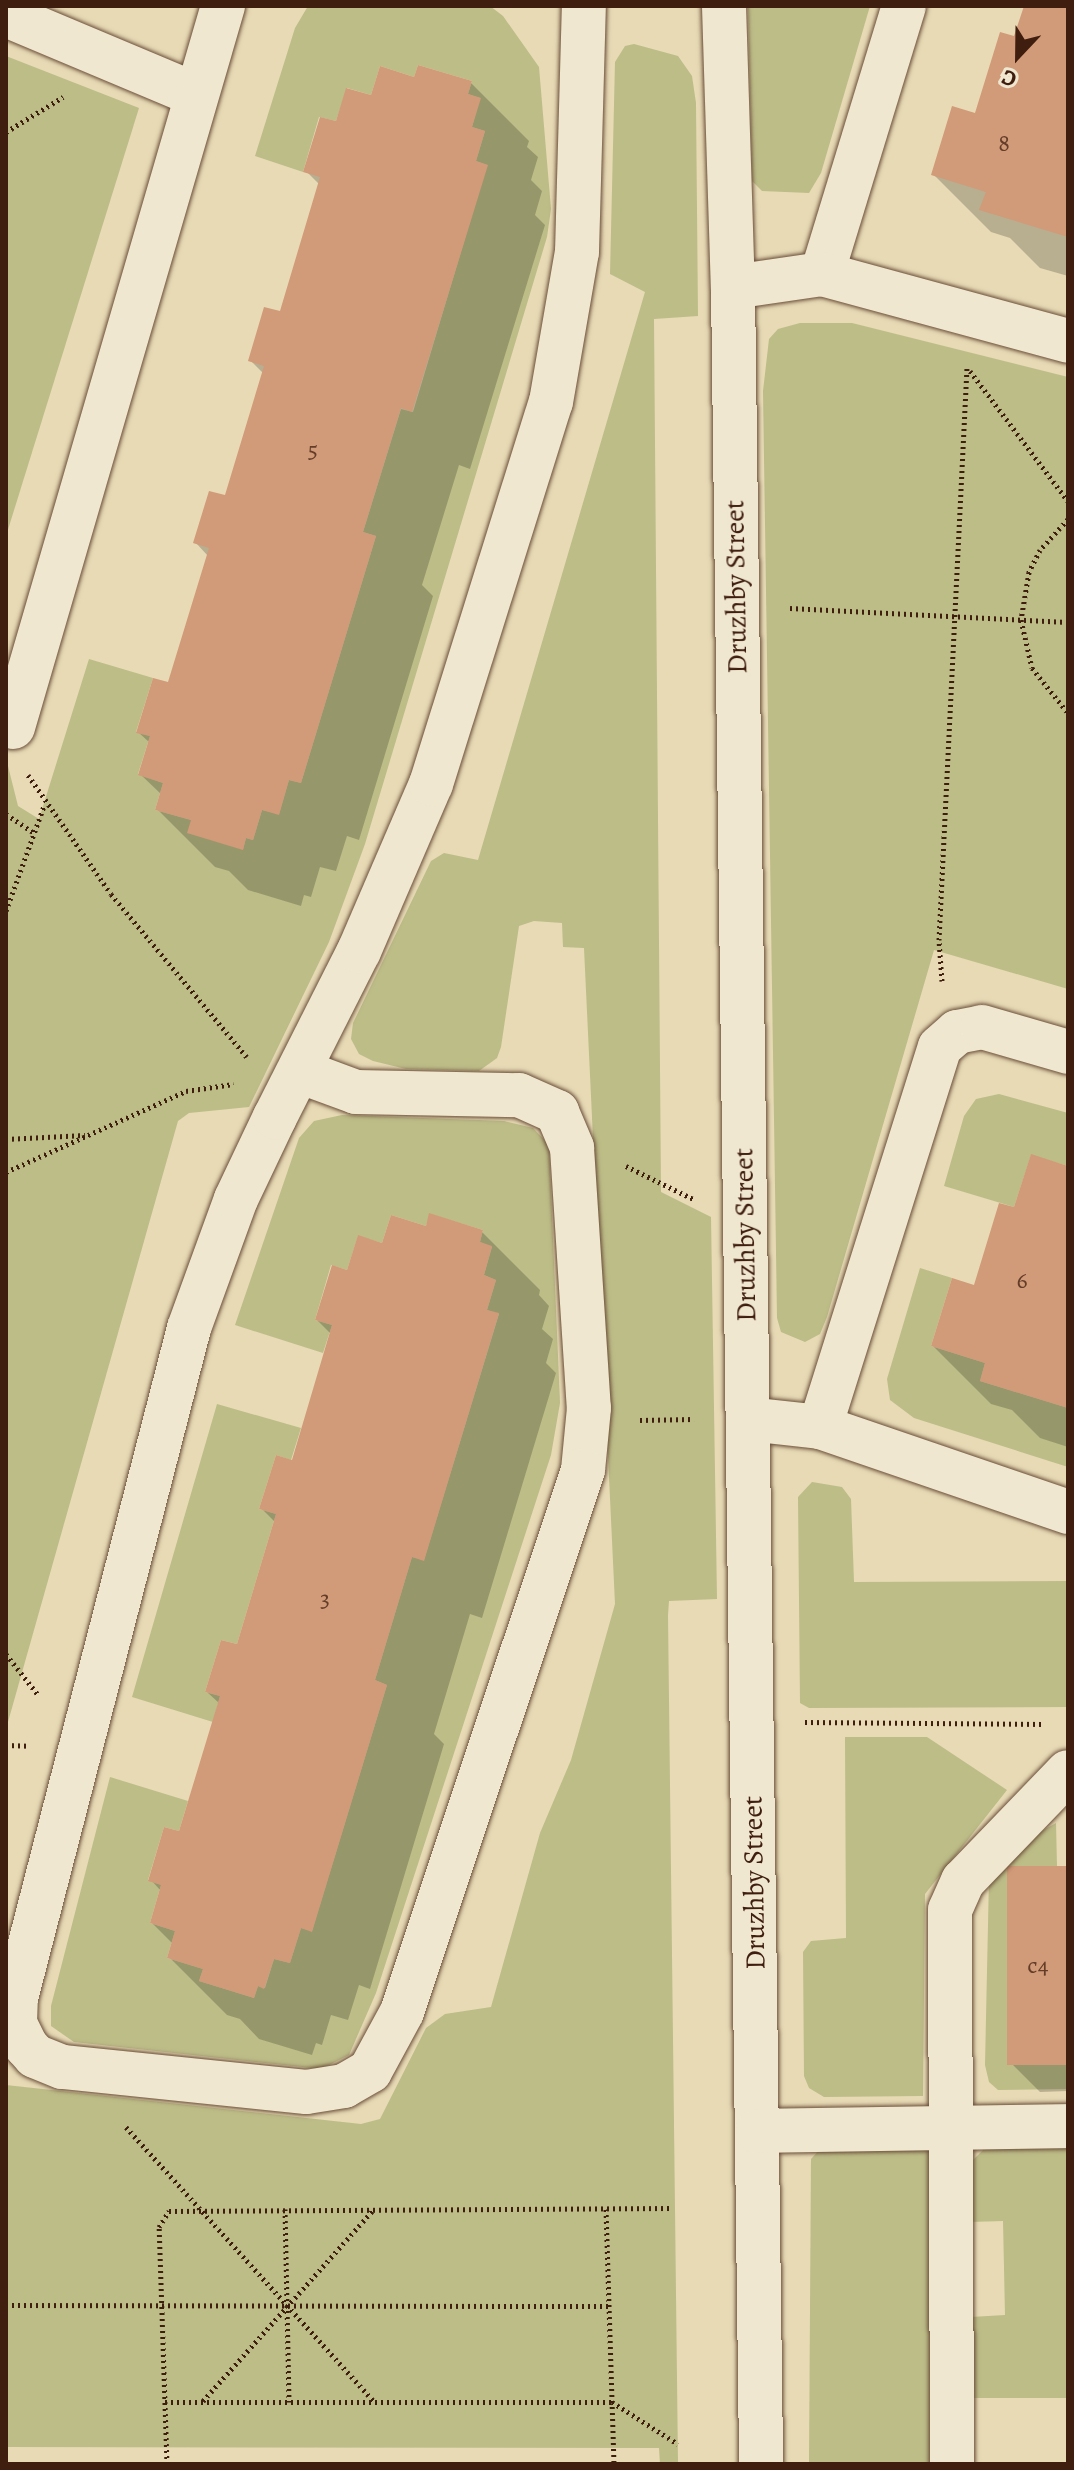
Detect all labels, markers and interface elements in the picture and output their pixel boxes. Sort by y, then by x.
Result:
north arrow [978,16,1058,96]
text: С [997,62,1021,95]
house number: 8 [998,130,1010,158]
house number: 5 [308,437,318,465]
street label: Druzhby Street [718,500,754,674]
street label: Druzhby Street [727,1148,763,1322]
house number: 6 [1016,1267,1028,1295]
house number: 3 [320,1586,330,1614]
street label: Druzhby Street [736,1796,772,1970]
house number: с4 [1027,1952,1049,1980]

